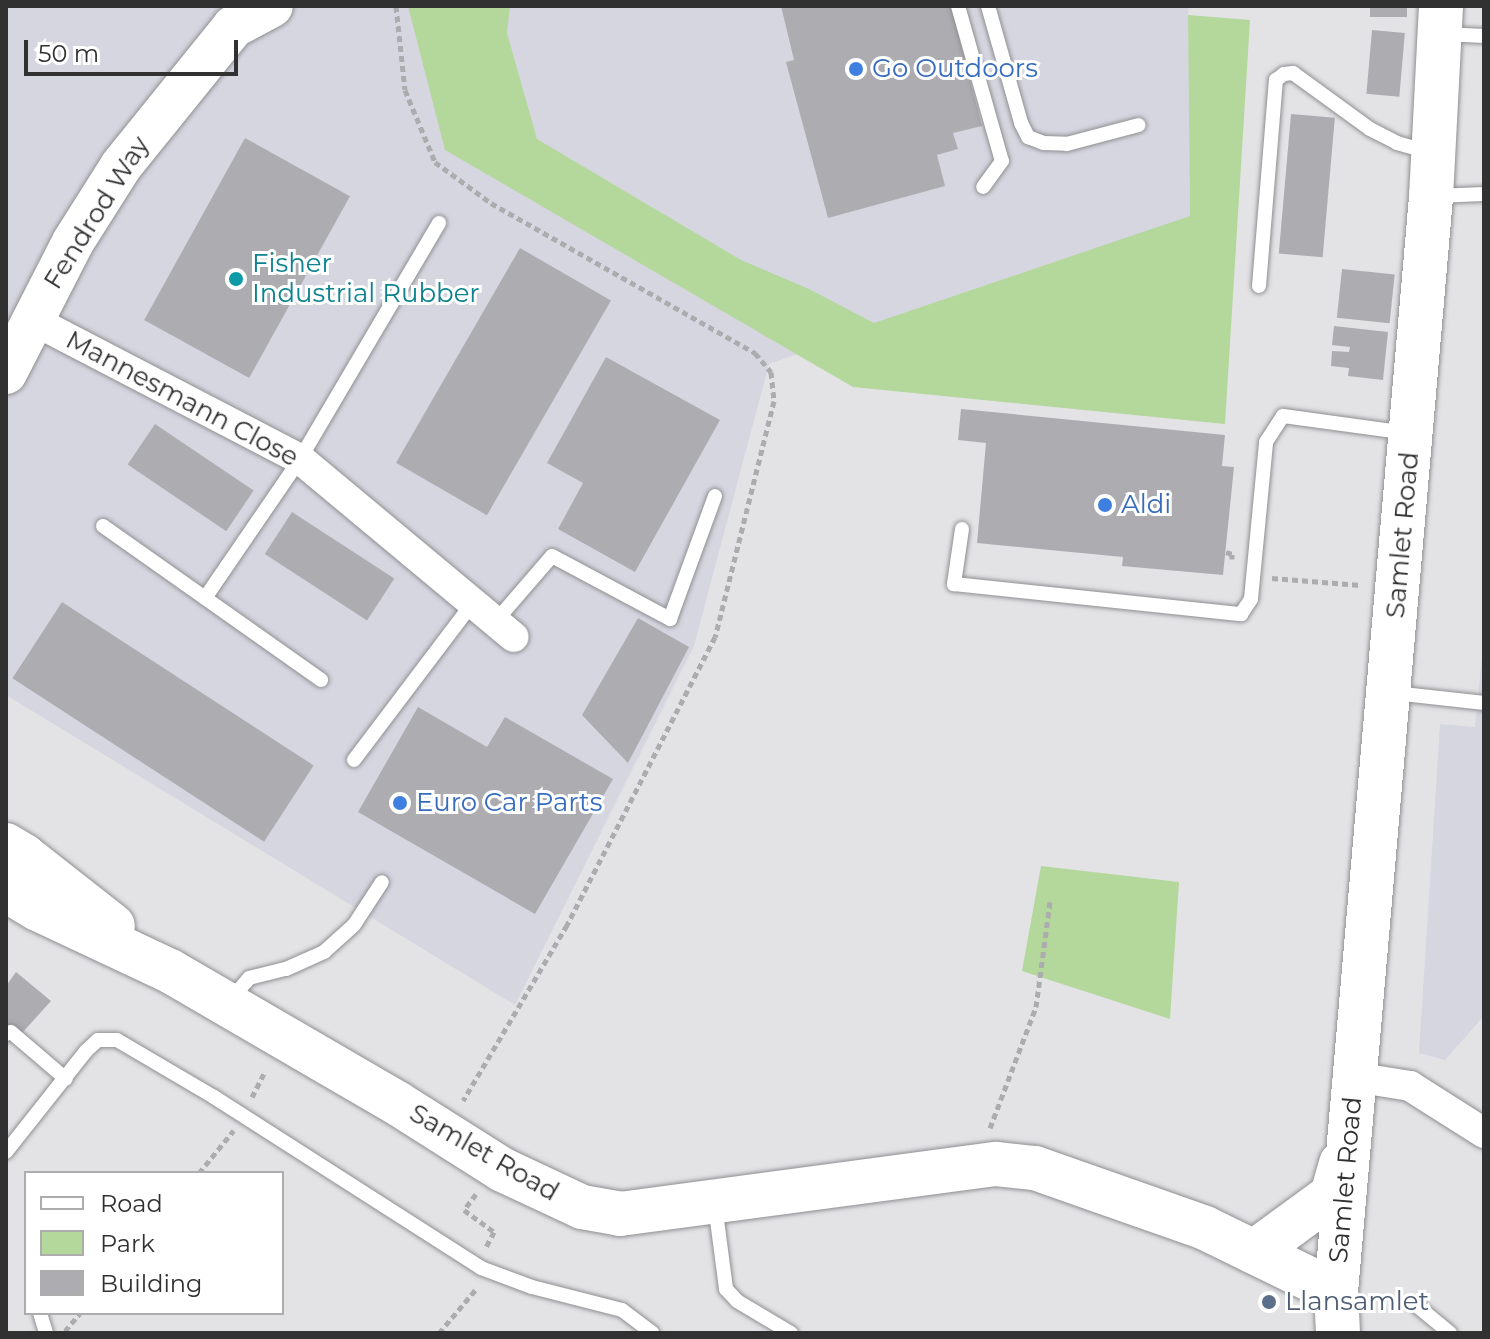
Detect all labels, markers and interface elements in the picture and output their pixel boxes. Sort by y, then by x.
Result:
scale bar [28,24,242,74]
text: 50 m [38,39,99,68]
place label: Go Outdoors [872,53,1038,85]
marker: Go Outdoors [847,60,865,78]
street label: Fendrod Way [38,131,156,295]
place label: Fisher Industrial Rubber [252,248,480,310]
marker: Fisher Industrial Rubber [227,270,245,288]
street label: Mannesmann Close [60,324,304,474]
street label: Samlet Road [1380,450,1426,620]
place label: Aldi [1121,489,1171,521]
marker: Aldi [1096,496,1114,514]
place label: Euro Car Parts [416,787,602,819]
marker: Euro Car Parts [391,794,409,812]
street label: Samlet Road [1323,1095,1369,1265]
street label: Samlet Road [404,1098,564,1208]
legend [24,1171,284,1315]
text: Road [100,1189,163,1218]
text: Park [100,1229,155,1258]
text: Building [100,1269,203,1298]
place label: Llansamlet [1285,1286,1429,1318]
marker: Llansamlet [1260,1293,1278,1311]

